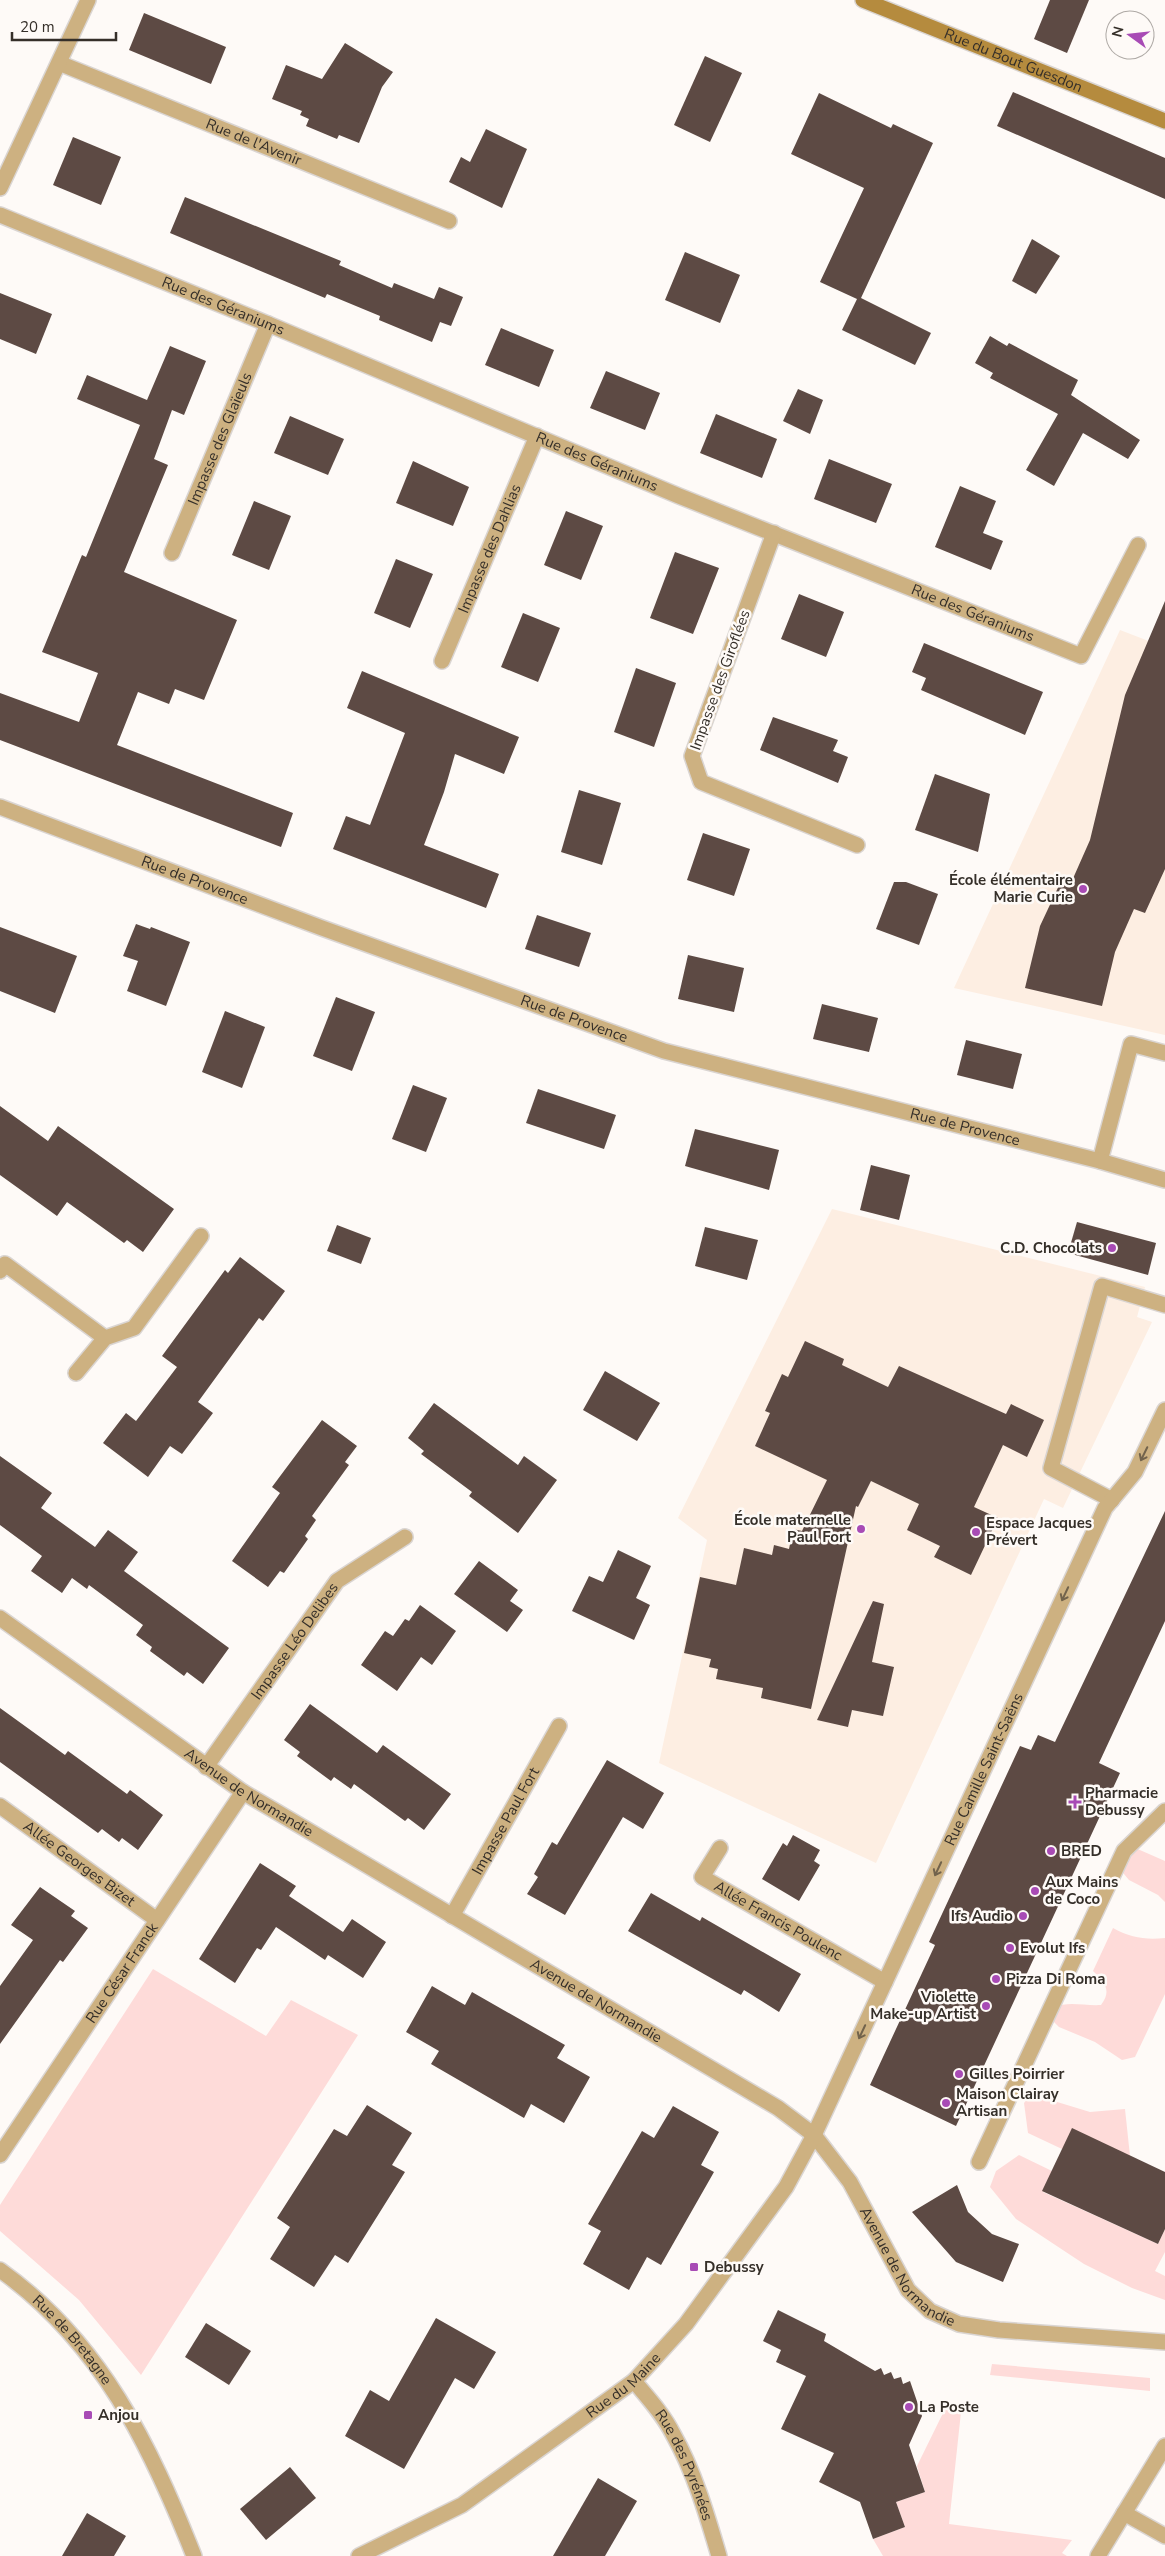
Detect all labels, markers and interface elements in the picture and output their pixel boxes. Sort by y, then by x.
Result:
scale bar [12,10,116,42]
north arrow [1105,10,1155,60]
text: 20 m [20,17,55,37]
street label: Rue du Bout Guesdon [941,24,1086,97]
text: N [1107,24,1128,39]
street label: Rue de l'Avenir [203,113,305,170]
street label: Rue des Géraniums [159,272,288,340]
street label: Impasse des Glaïeuls [183,369,257,508]
street label: Rue des Géraniums [533,427,661,496]
street label: Impasse des Dahlias [453,481,526,616]
street label: Rue des Géraniums [908,579,1037,646]
street label: Impasse des Giroflées [685,607,755,753]
street label: Rue de Provence [138,851,251,909]
place label: École élémentaire Marie Curie [949,870,1073,907]
marker: École élémentaire Marie Curie [1077,883,1089,895]
street label: Rue de Provence [518,990,631,1047]
street label: Rue de Provence [908,1103,1022,1150]
place label: C.D. Chocolats [1000,1238,1102,1258]
marker: C.D. Chocolats [1106,1242,1118,1254]
one-way arrow [1139,1446,1149,1461]
place label: École maternelle Paul Fort [734,1510,851,1547]
place label: Espace Jacques Prévert [986,1513,1092,1550]
marker: École maternelle Paul Fort [855,1523,867,1535]
marker: Espace Jacques Prévert [970,1526,982,1538]
street label: Impasse Léo Delibes [246,1579,343,1704]
one-way arrow [1060,1586,1069,1601]
street label: Rue Camille Saint-Saëns [940,1690,1028,1849]
street label: Avenue de Normandie [180,1743,317,1841]
street label: Impasse Paul Fort [467,1763,544,1879]
place label: Pharmacie Debussy [1085,1783,1158,1820]
marker: Pharmacie Debussy [1069,1796,1081,1808]
street label: Allée Georges Bizet [19,1816,140,1911]
place label: BRED [1061,1841,1102,1861]
marker: BRED [1045,1845,1057,1857]
one-way arrow [932,1861,942,1876]
place label: Aux Mains de Coco [1045,1872,1118,1909]
street label: Allée Francis Poulenc [710,1876,846,1965]
marker: Aux Mains de Coco [1029,1885,1041,1897]
place label: Ifs Audio [951,1906,1013,1926]
marker: Ifs Audio [1017,1910,1029,1922]
street label: Rue César Franck [81,1919,163,2027]
place label: Evolut Ifs [1020,1938,1085,1958]
marker: Evolut Ifs [1004,1942,1016,1954]
street label: Avenue de Normandie [527,1954,666,2047]
place label: Pizza Di Roma [1006,1969,1105,1989]
marker: Pizza Di Roma [990,1973,1002,1985]
place label: Violette Make-up Artist [870,1987,976,2024]
marker: Violette Make-up Artist [980,2000,992,2012]
one-way arrow [856,2024,866,2039]
place label: Gilles Poirrier [969,2064,1064,2084]
marker: Gilles Poirrier [953,2068,965,2080]
place label: Maison Clairay Artisan [956,2084,1059,2121]
marker: Maison Clairay Artisan [940,2097,952,2109]
street label: Avenue de Normandie [855,2203,958,2331]
place label: Debussy [704,2257,764,2277]
marker: Debussy [688,2261,700,2273]
street label: Rue de Bretagne [28,2290,117,2389]
street label: Rue du Maine [582,2348,665,2422]
place label: La Poste [919,2397,979,2417]
marker: La Poste [903,2401,915,2413]
place label: Anjou [98,2405,139,2425]
street label: Rue des Pyrénées [650,2405,718,2523]
marker: Anjou [82,2409,94,2421]

